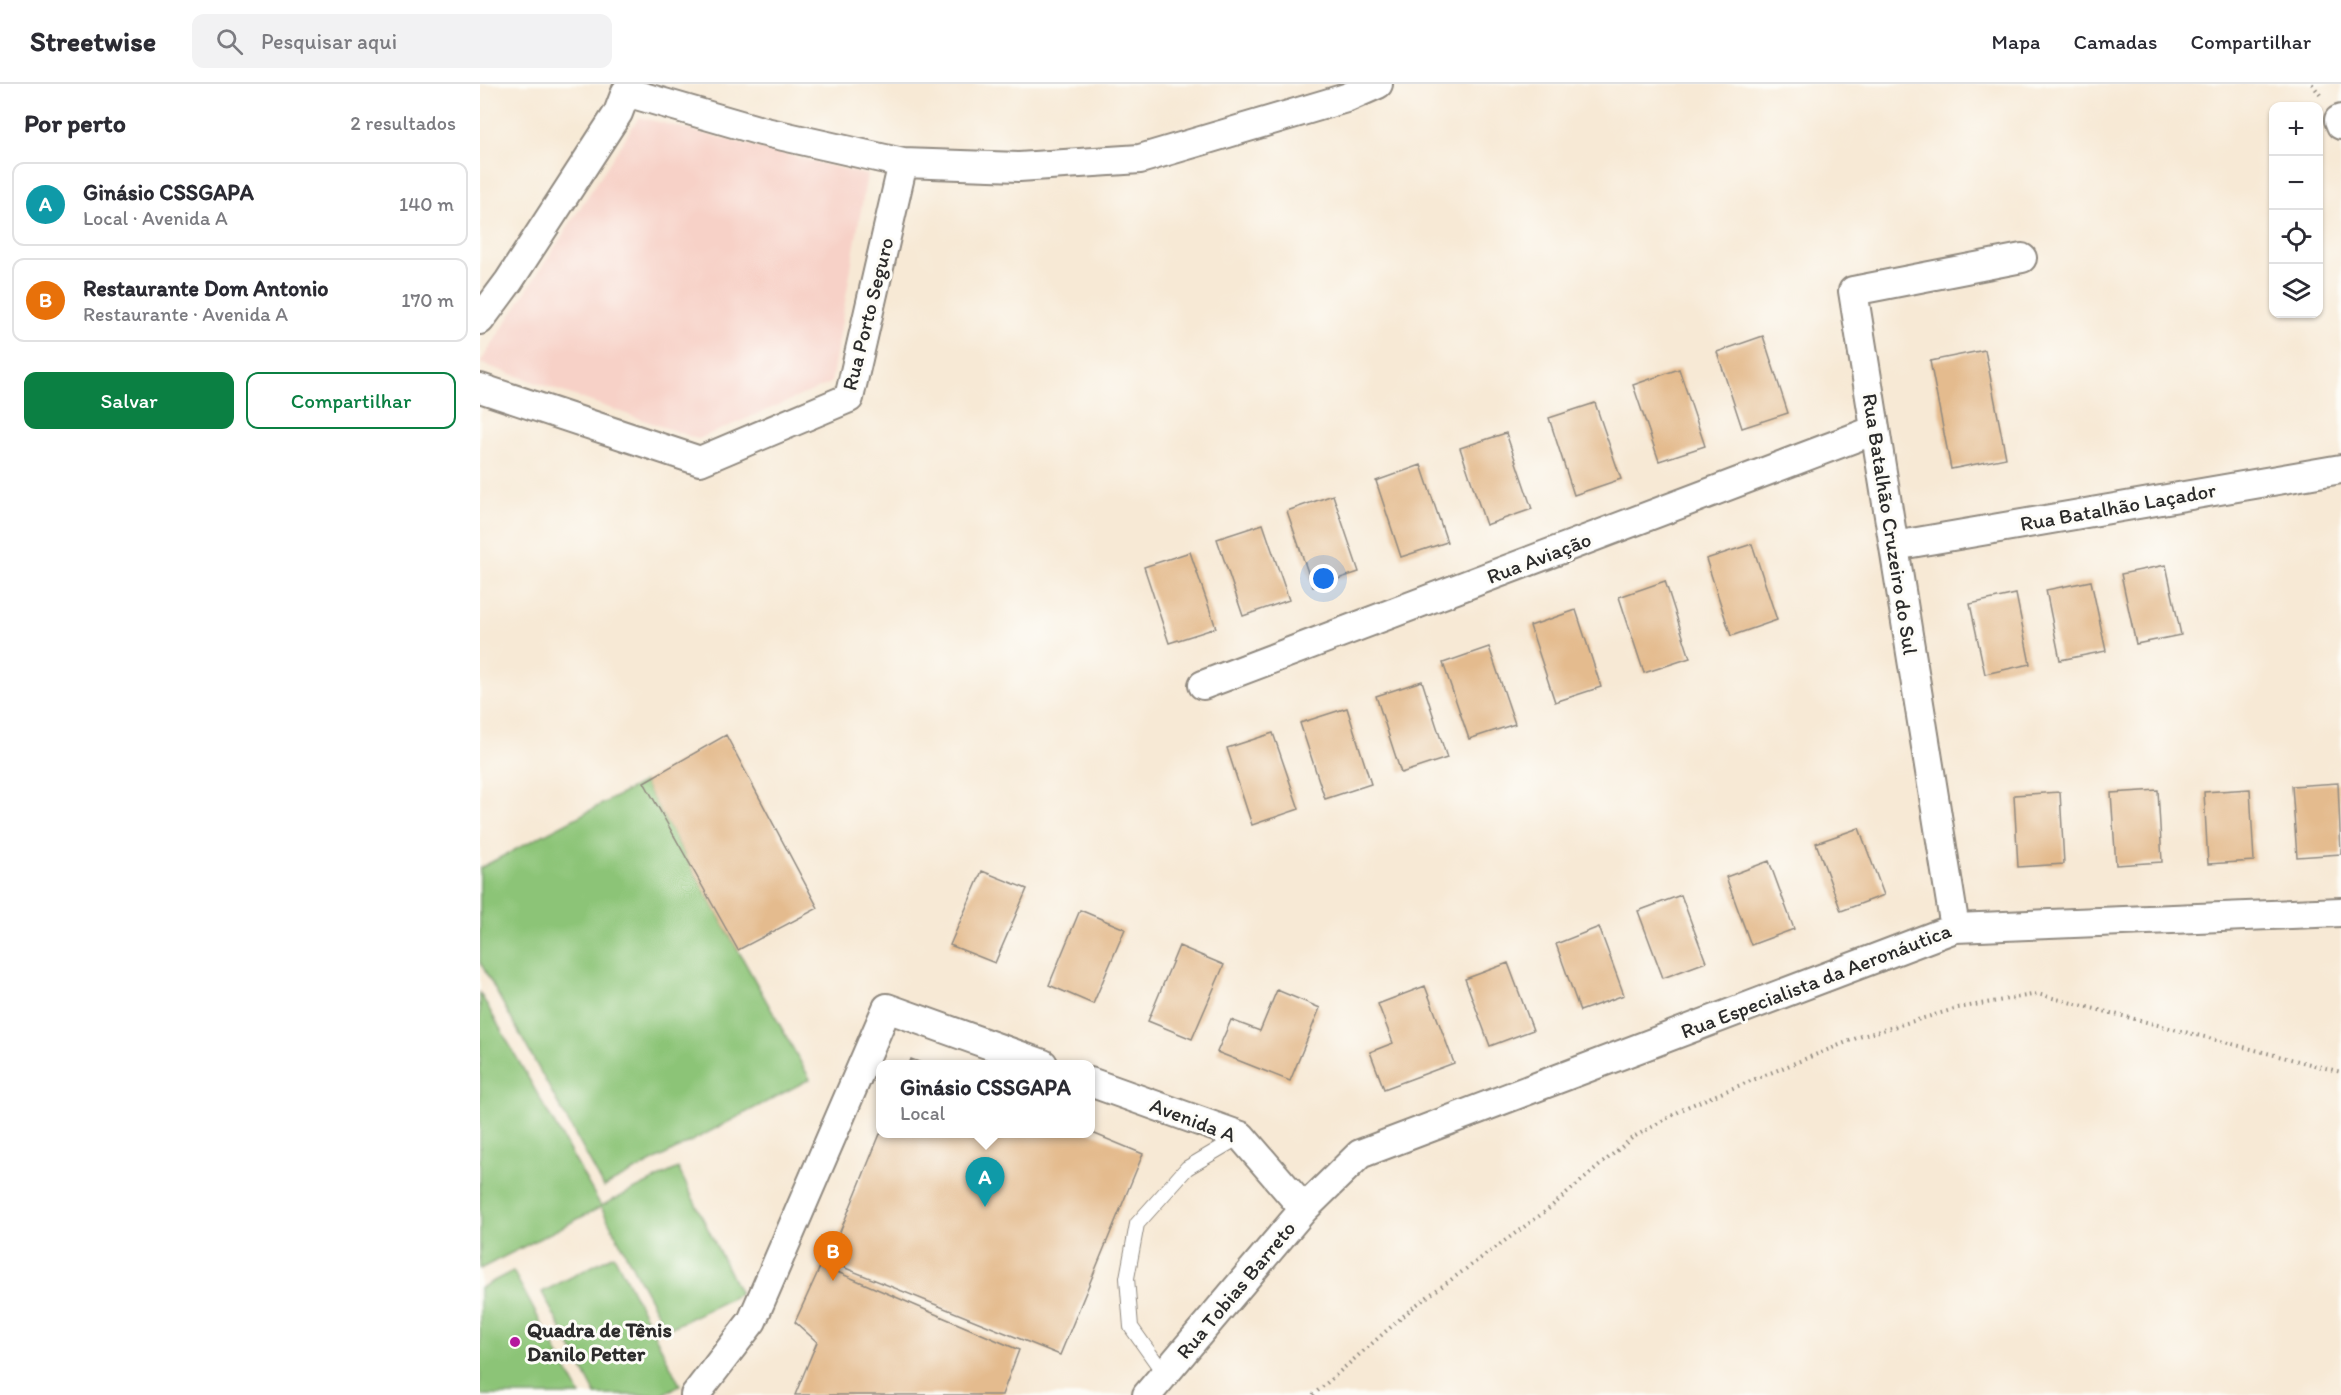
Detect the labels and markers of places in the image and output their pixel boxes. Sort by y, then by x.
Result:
pin: A [966,1158,1004,1207]
pin: B [814,1232,852,1281]
place label: Quadra de Tênis Danilo Petter [527,1317,672,1366]
marker: Quadra de Tênis Danilo Petter [508,1335,522,1349]

